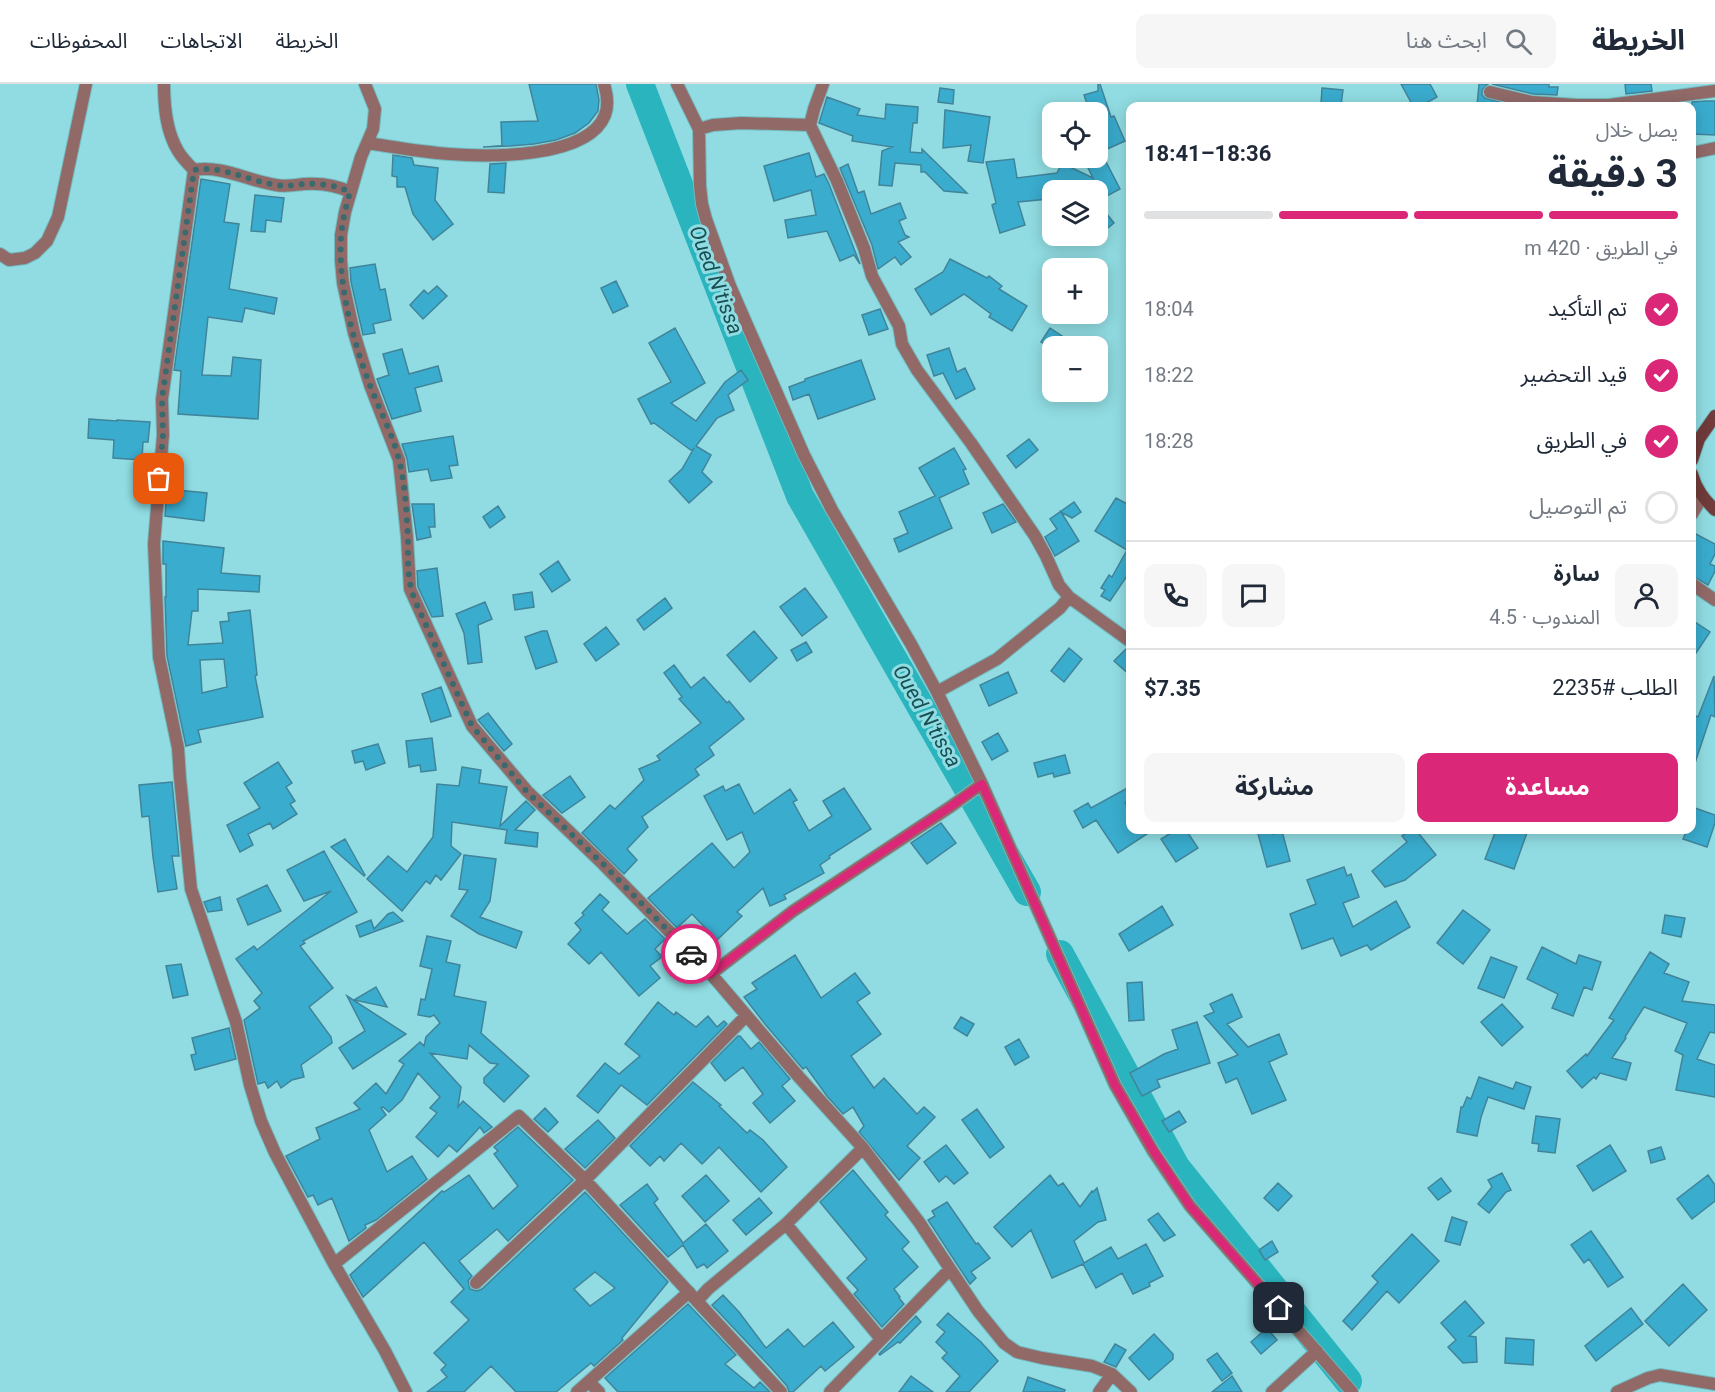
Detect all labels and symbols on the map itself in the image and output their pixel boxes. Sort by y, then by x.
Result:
water label: Oued N'tissa [684,222,748,338]
pin [133,453,184,504]
water label: Oued N'tissa [888,660,966,772]
courier [661,924,721,984]
pin [1253,1282,1304,1333]

